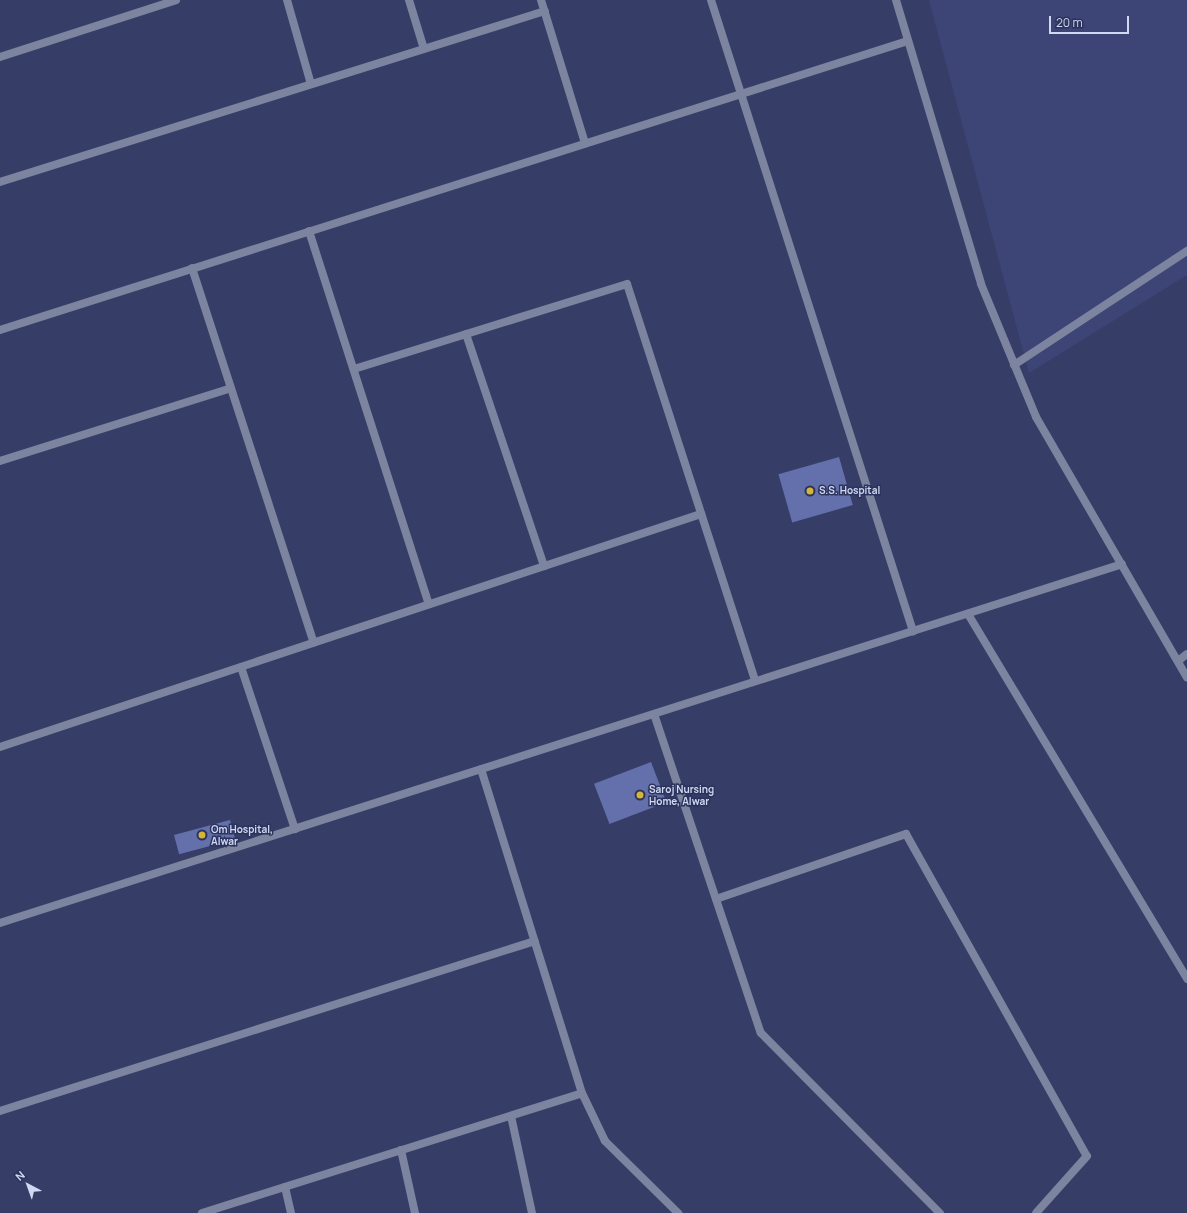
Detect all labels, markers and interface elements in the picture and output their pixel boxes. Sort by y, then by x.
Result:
scale bar [1051,8,1131,34]
text: 20 m [1056,14,1083,31]
marker: S.S. Hospital [804,485,816,497]
place label: S.S. Hospital [819,485,880,497]
place label: Saroj Nursing Home, Alwar [649,783,714,806]
marker: Saroj Nursing Home, Alwar [634,789,646,801]
place label: Om Hospital, Alwar [211,823,273,846]
marker: Om Hospital, Alwar [196,829,208,841]
north arrow [8,1165,48,1205]
text: N [12,1167,28,1184]

